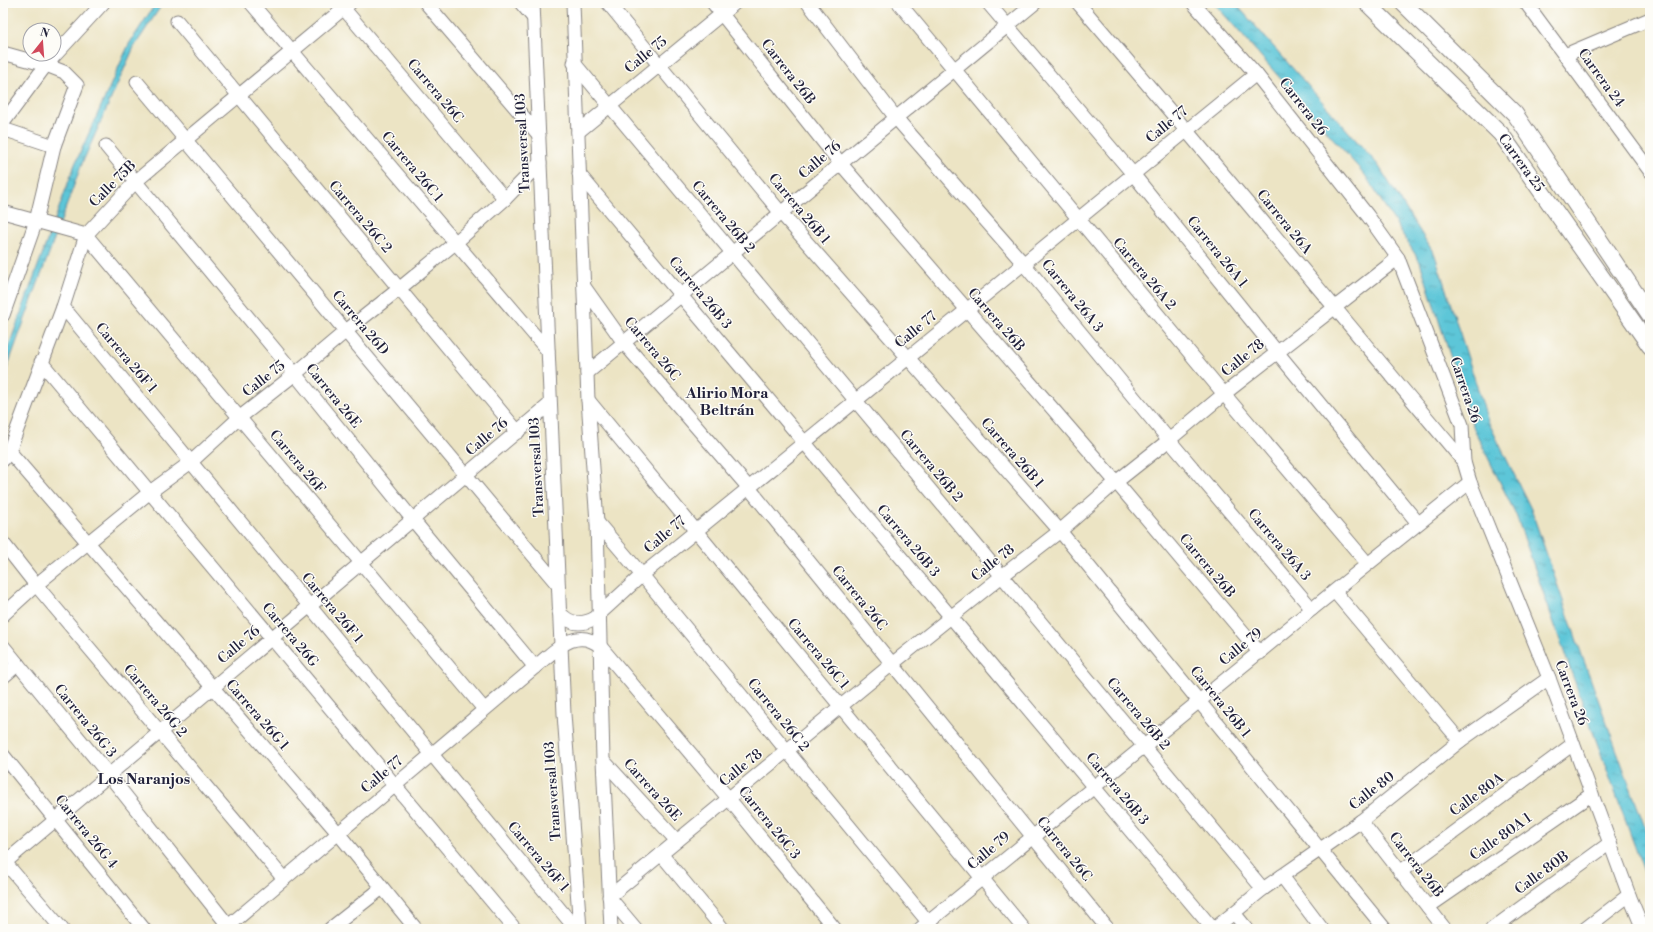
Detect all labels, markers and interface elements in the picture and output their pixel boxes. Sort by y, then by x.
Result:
north arrow [22,22,62,62]
text: N [38,25,51,41]
street label: Calle 75 [621,32,671,78]
street label: Carrera 26B [757,36,819,108]
street label: Carrera 24 [1574,45,1628,111]
street label: Carrera 26C [403,55,467,127]
street label: Carrera 26 [1275,74,1331,140]
street label: Transversal 103 [511,92,535,193]
street label: Calle 77 [1142,103,1192,147]
street label: Carrera 26C 1 [377,128,447,206]
street label: Carrera 25 [1494,130,1548,196]
street label: Calle 76 [795,137,845,183]
street label: Calle 75B [86,157,140,211]
street label: Carrera 26B 1 [764,170,834,248]
street label: Carrera 26C 2 [325,177,395,257]
street label: Carrera 26B 2 [687,177,759,257]
street label: Carrera 26A [1252,186,1316,258]
street label: Carrera 26A 1 [1183,213,1251,291]
street label: Carrera 26A 2 [1109,234,1179,314]
street label: Carrera 26B 3 [665,253,736,333]
street label: Carrera 26A 3 [1037,256,1107,336]
street label: Carrera 26B [964,285,1028,355]
street label: Carrera 26D [328,287,392,359]
street label: Calle 77 [891,308,941,352]
street label: Carrera 26C [620,313,684,385]
street label: Carrera 26F 1 [91,319,161,397]
street label: Calle 78 [1218,335,1268,381]
street label: Carrera 26 [1445,355,1485,426]
street label: Calle 75 [239,357,289,401]
street label: Carrera 26E [301,360,365,432]
district label: Alirio Mora Beltrán [685,384,769,420]
street label: Calle 76 [462,414,512,460]
street label: Carrera 26B 1 [977,414,1047,492]
street label: Transversal 103 [525,416,549,517]
street label: Carrera 26F [265,426,329,498]
street label: Carrera 26B 2 [895,426,967,506]
street label: Carrera 26B 3 [873,501,944,581]
street label: Carrera 26A 3 [1244,505,1315,585]
street label: Calle 77 [640,512,690,558]
street label: Carrera 26B [1175,530,1239,602]
street label: Calle 78 [968,540,1018,586]
street label: Carrera 26C [827,562,891,634]
street label: Carrera 26F 1 [297,569,367,647]
street label: Carrera 26G [258,599,323,671]
street label: Carrera 26C 1 [783,615,853,693]
street label: Calle 76 [214,622,264,668]
street label: Calle 79 [1216,624,1266,670]
street label: Carrera 26 [1550,658,1592,729]
street label: Carrera 26G 2 [119,661,191,741]
street label: Carrera 26B 1 [1186,662,1254,742]
street label: Carrera 26B 2 [1102,674,1174,754]
street label: Carrera 26C 2 [743,675,813,755]
street label: Carrera 26G 1 [221,676,293,754]
street label: Carrera 26G 3 [50,681,120,762]
street label: Transversal 103 [541,740,565,841]
street label: Calle 78 [716,745,766,791]
street label: Carrera 26B 3 [1082,749,1153,829]
street label: Calle 77 [357,752,407,798]
street label: Carrera 26E [619,755,685,825]
street label: Calle 80 [1346,768,1398,814]
street label: Calle 80A [1446,769,1508,821]
district label: Los Naranjos [98,770,190,789]
street label: Carrera 26C 3 [734,783,804,863]
street label: Carrera 26G 4 [51,791,121,873]
street label: Calle 80A 1 [1467,809,1535,865]
street label: Carrera 26C [1032,813,1096,885]
street label: Carrera 26F 1 [503,818,573,896]
street label: Calle 79 [964,828,1014,874]
street label: Carrera 26B [1385,829,1447,901]
street label: Calle 80B [1511,847,1573,899]

